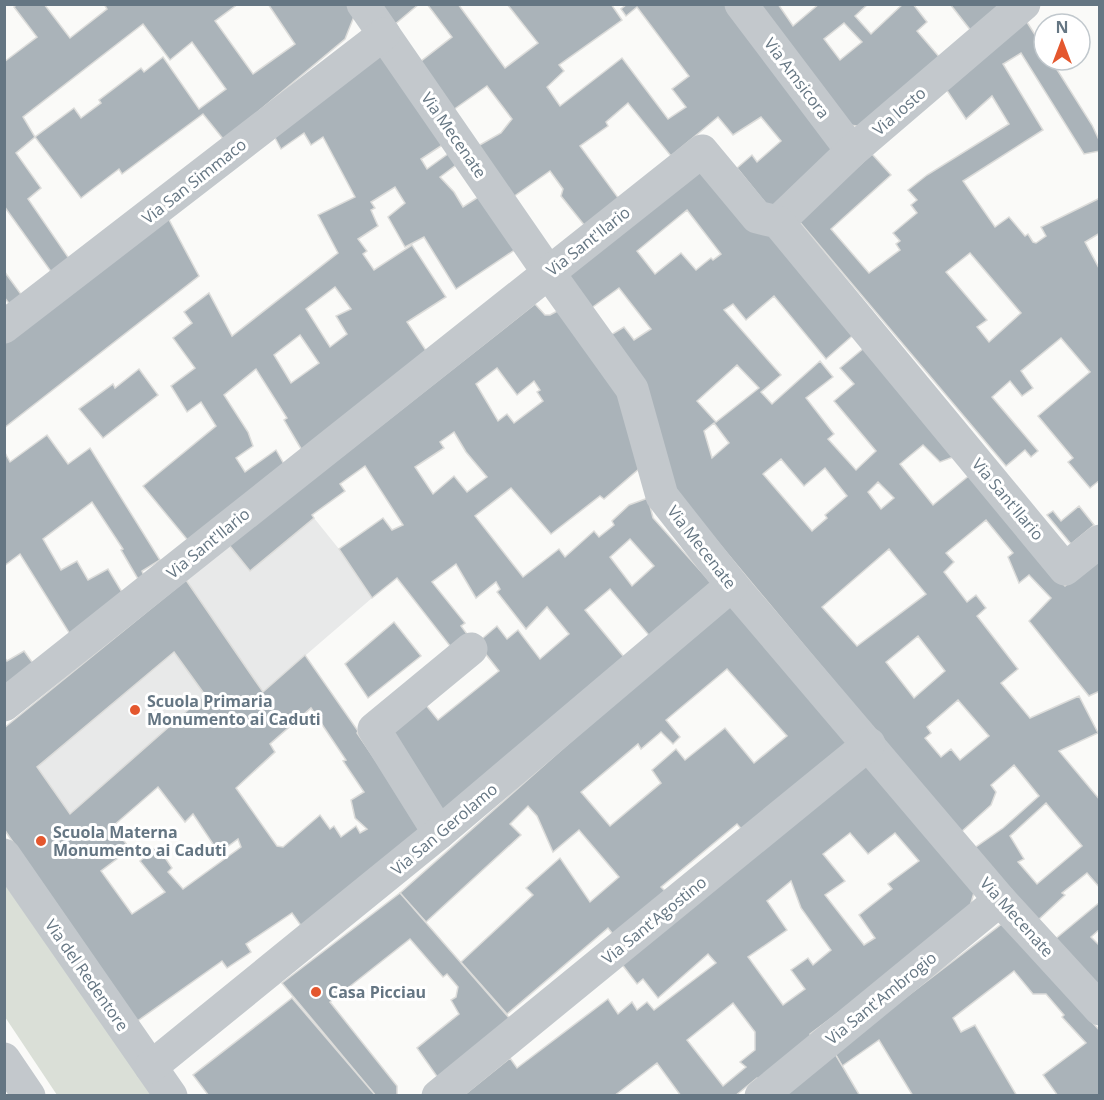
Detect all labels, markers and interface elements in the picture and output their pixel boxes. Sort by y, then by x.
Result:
north arrow [1032,12,1092,72]
text: N [1055,16,1069,38]
street label: Via Amsicora [759,33,835,123]
street label: Via Iosto [868,82,930,140]
street label: Via Mecenate [416,88,492,182]
street label: Via San Simmaco [137,133,251,229]
street label: Via Sant'Ilario [541,201,635,281]
street label: Via Sant'Ilario [967,453,1049,545]
street label: Via Mecenate [663,501,741,593]
street label: Via Sant'Ilario [162,503,254,583]
place label: Scuola Primaria Monumento ai Caduti [147,690,321,730]
marker: Scuola Primaria Monumento ai Caduti [128,703,142,717]
street label: Via San Gerolamo [386,778,502,880]
place label: Scuola Materna Monumento ai Caduti [53,821,227,861]
marker: Scuola Materna Monumento ai Caduti [34,834,48,848]
street label: Via Sant'Agostino [597,871,711,969]
street label: Via Mecenate [975,872,1059,962]
street label: Via del Redentore [40,915,134,1035]
street label: Via Sant'Ambrogio [821,946,941,1050]
place label: Casa Picciau [328,981,426,1003]
marker: Casa Picciau [309,985,323,999]

